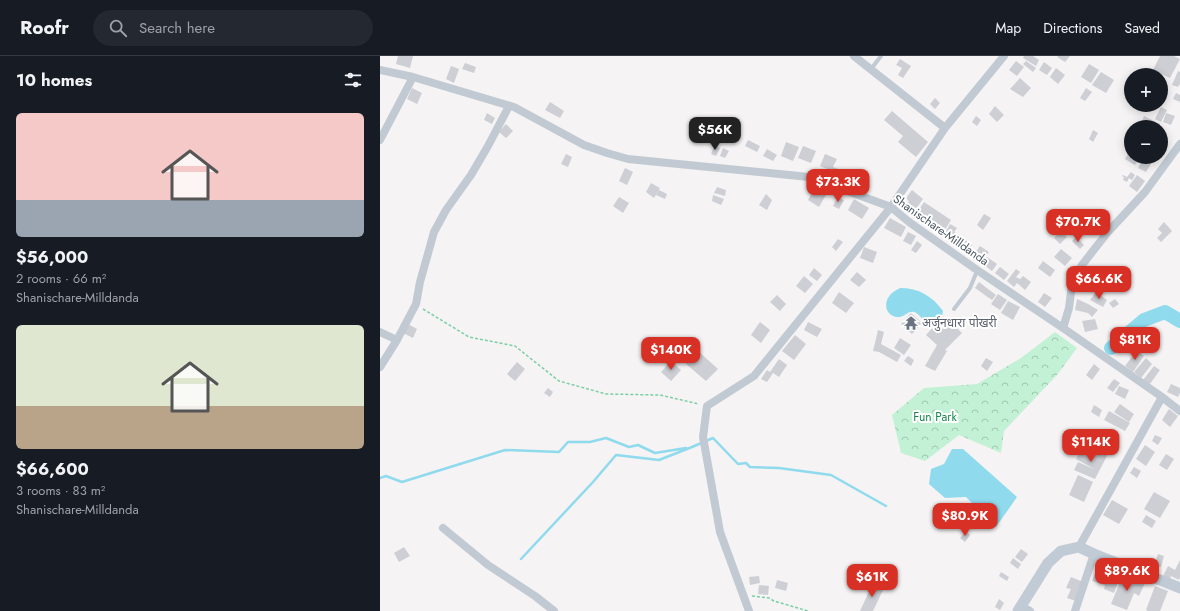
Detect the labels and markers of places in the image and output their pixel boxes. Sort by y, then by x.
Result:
pin: $56K [691,117,739,151]
pin: $73.3K [805,169,871,203]
pin: $70.7K [1045,209,1111,243]
pin: $66.6K [1066,266,1132,300]
place label: अर्जुनधारा पोखरी [922,314,997,332]
temple icon: अर्जुनधारा पोखरी [903,315,919,331]
pin: $81K [1111,327,1159,361]
pin: $140K [643,337,699,371]
pin: $114K [1063,429,1119,463]
pin: $80.9K [932,503,998,537]
pin: $89.6K [1094,558,1160,592]
pin: $61K [848,564,896,598]

